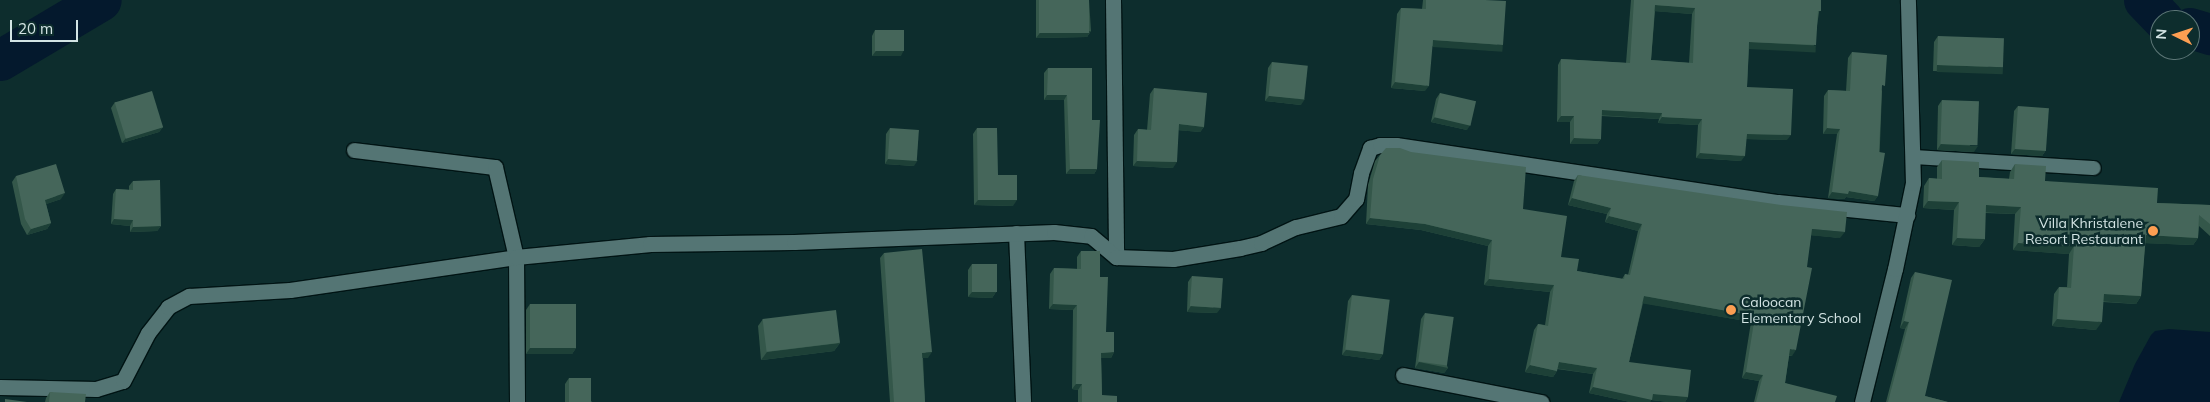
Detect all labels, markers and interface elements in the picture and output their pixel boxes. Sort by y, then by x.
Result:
scale bar [12,10,80,42]
north arrow [2150,10,2200,60]
text: 20 m [18,19,53,38]
text: N [2152,28,2170,40]
place label: Villa Khristalene Resort Restaurant [2025,215,2143,248]
marker: Villa Khristalene Resort Restaurant [2147,225,2159,237]
place label: Caloocan Elementary School [1741,294,1861,326]
marker: Caloocan Elementary School [1725,304,1737,316]

